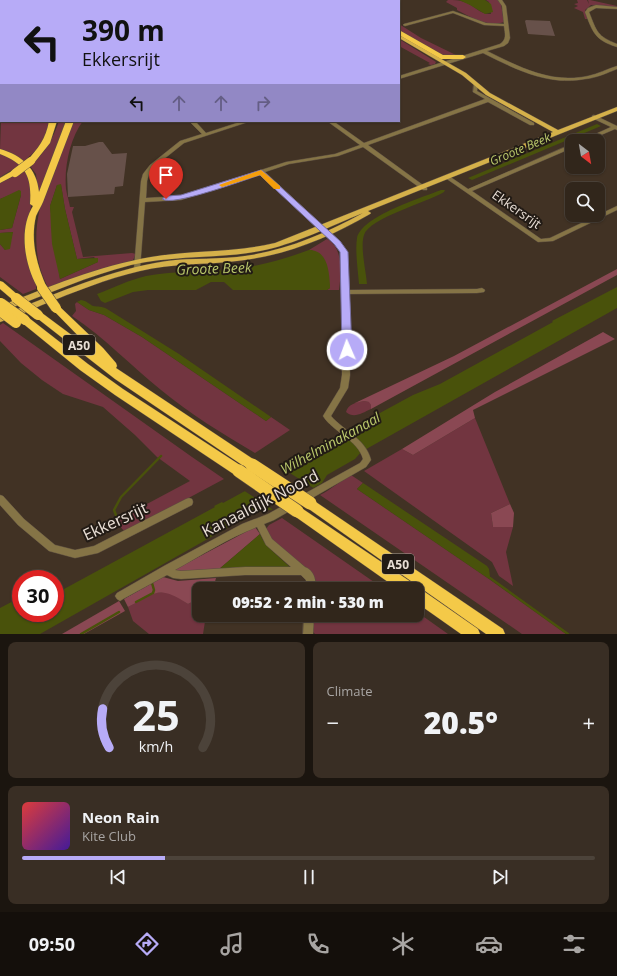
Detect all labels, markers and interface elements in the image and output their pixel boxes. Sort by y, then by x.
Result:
text: 390 m [82,11,165,49]
icon: left [16,16,68,68]
text: Ekkersrijt [82,47,160,71]
icon: left [126,92,148,114]
icon: ahead [168,92,190,114]
icon: ahead [210,92,232,114]
icon: right [252,92,274,114]
water label: Groote Beek [487,128,554,169]
north arrow [565,134,605,174]
map controls [565,134,605,222]
pin [149,158,183,199]
icon: arrive [155,164,177,186]
button: search [565,182,605,222]
street label: Ekkersrijt [489,186,545,233]
water label: Groote Beek [176,257,253,279]
position arrow [326,329,368,371]
road number: A50 [63,335,95,355]
water label: Wilhelminakanaal [277,407,384,478]
street label: Kanaaldijk Noord [198,464,322,542]
street label: Ekkersrijt [79,496,151,546]
road number: A50 [382,554,414,574]
speed limit sign: 30 [12,570,64,622]
text: 09:52 · 2 min · 530 m [232,592,384,612]
text: Climate [327,682,372,700]
text: 25 [132,687,180,743]
text: 20.5° [424,702,498,743]
text: − [327,707,339,737]
text: + [582,707,595,737]
text: km/h [139,737,174,756]
text: Neon Rain [82,807,160,827]
text: Kite Club [82,827,136,845]
icon: previous [107,866,129,888]
icon: pause [298,866,320,888]
icon: next [489,866,511,888]
icon: directions [133,930,161,958]
icon: music [218,930,246,958]
icon: phone [304,930,332,958]
icon: climate [389,930,417,958]
icon: car [475,930,503,958]
icon: filters [560,930,588,958]
text: 09:50 [29,932,75,956]

